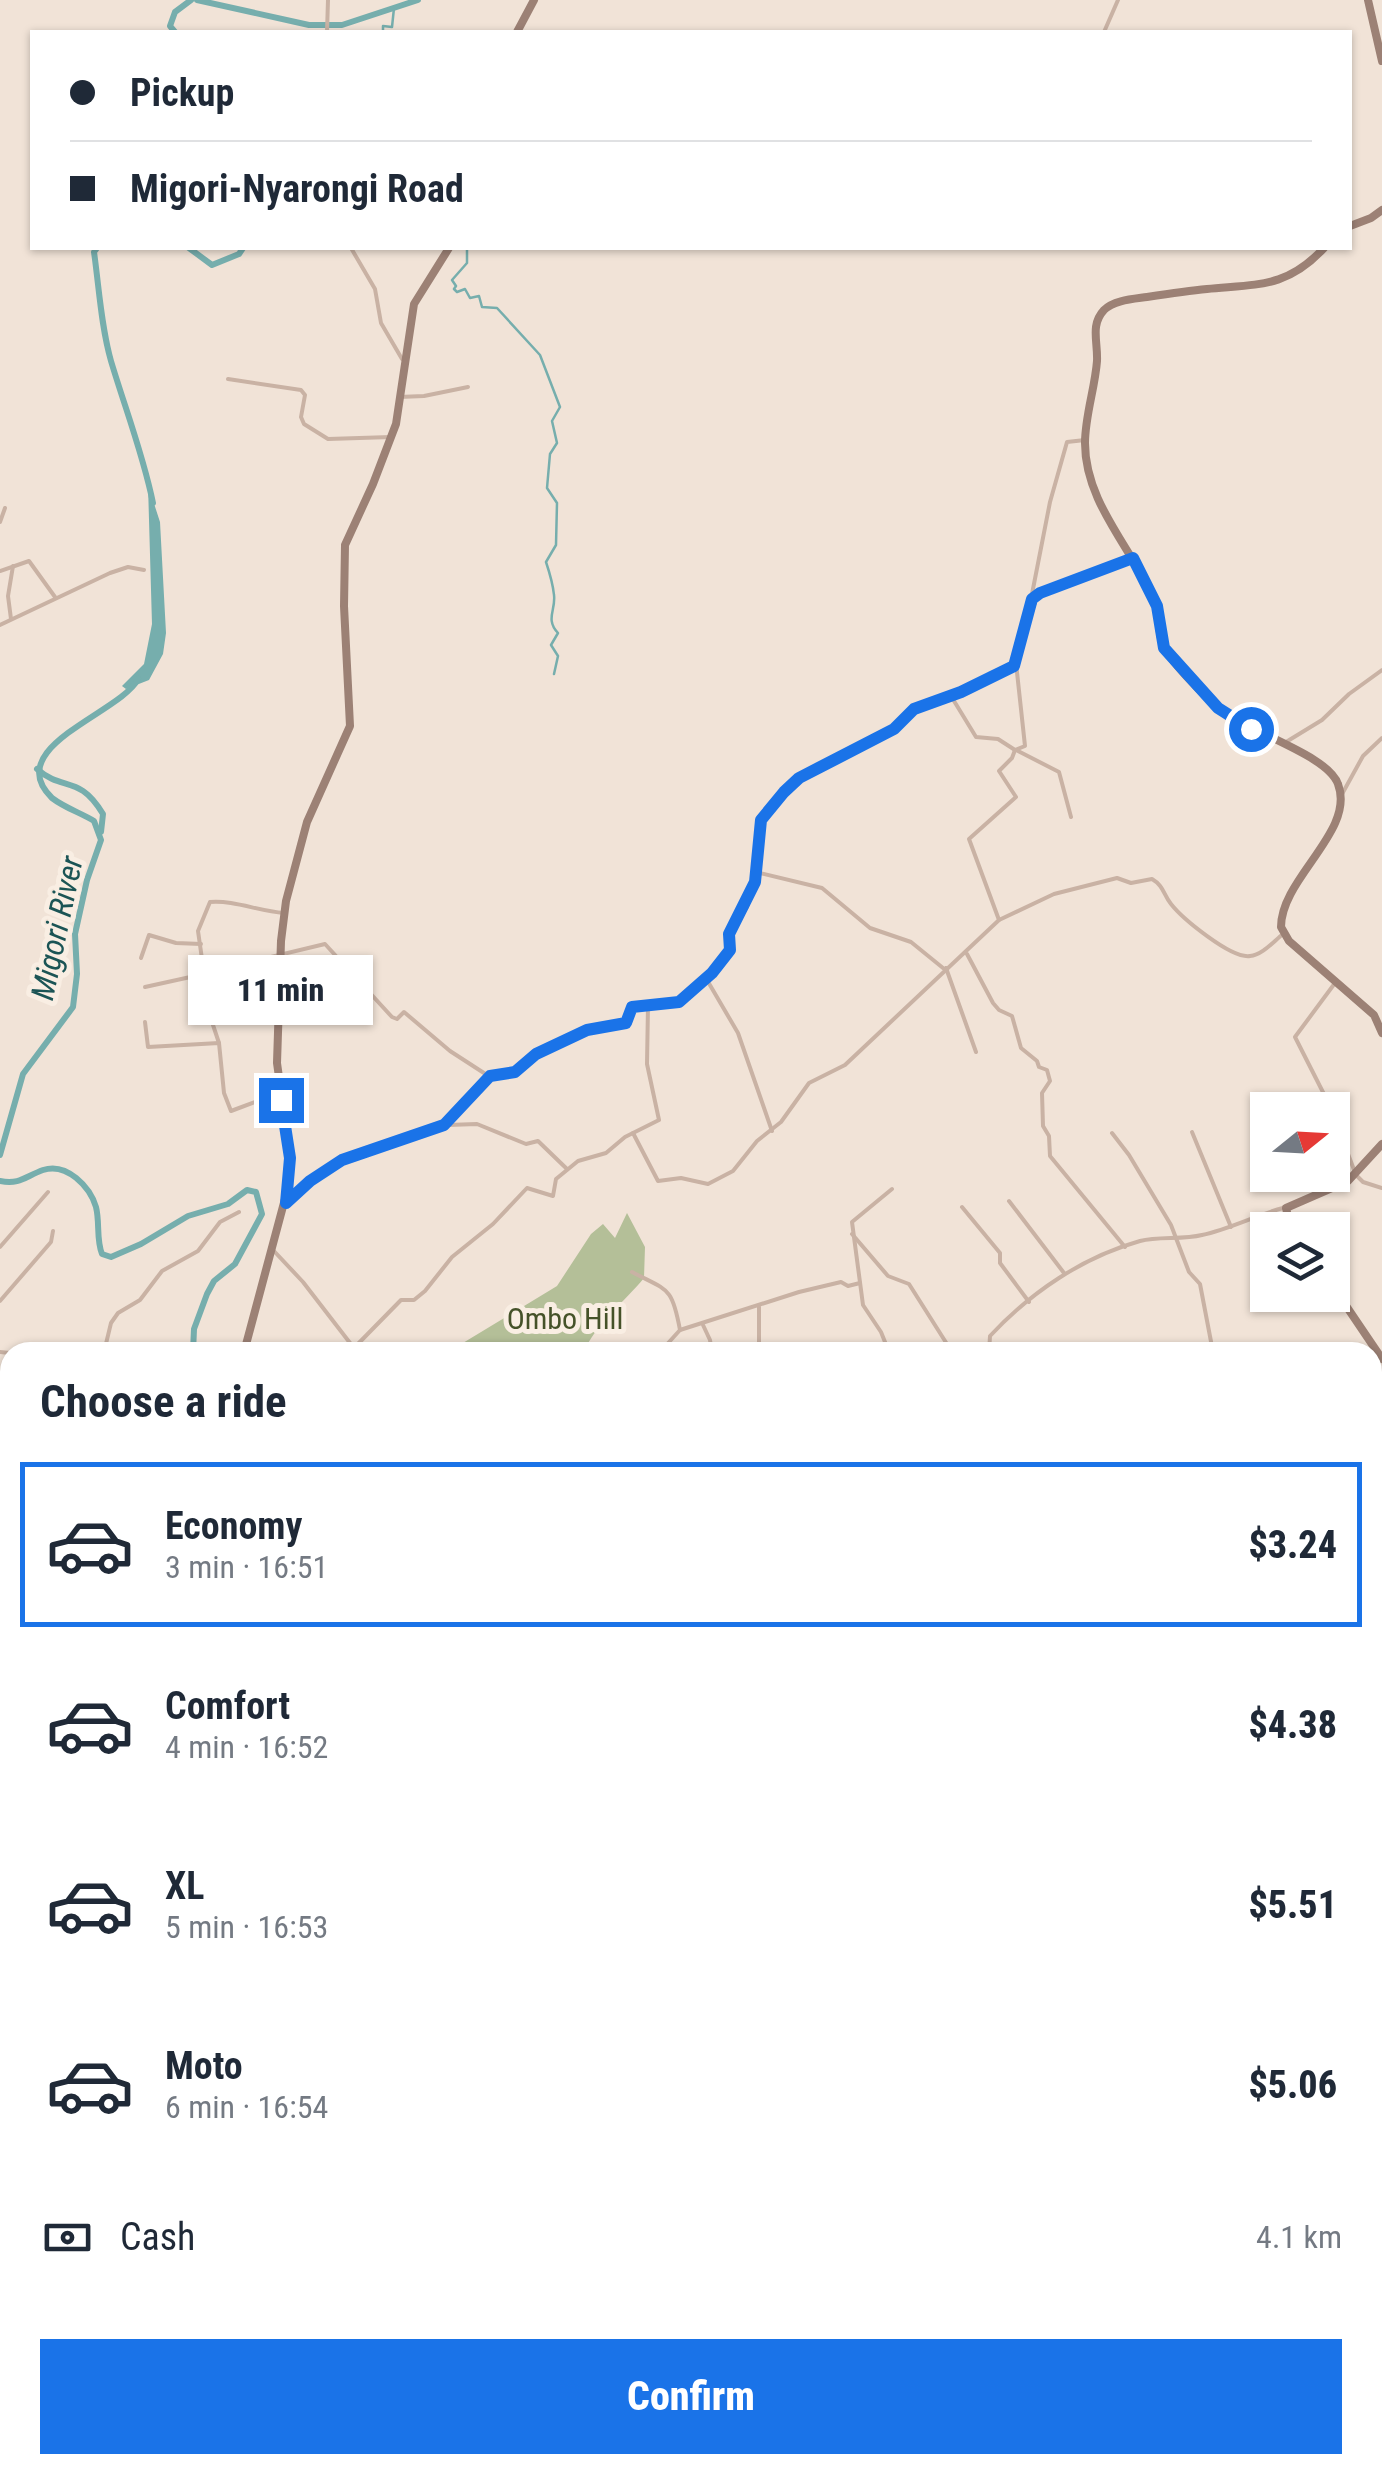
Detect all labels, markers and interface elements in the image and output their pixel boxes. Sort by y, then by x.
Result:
text: Pickup [130,71,234,115]
text: Migori-Nyarongi Road [130,167,464,211]
route start [1229,707,1274,752]
water label: Migori River [23,851,91,1003]
callout: 11 min [188,955,374,1025]
text: 11 min [237,971,324,1009]
route end [259,1078,304,1123]
north arrow [1250,1092,1350,1192]
map controls [1250,1092,1350,1312]
button: layers [1250,1212,1350,1312]
park label: Ombo Hill [507,1301,623,1336]
text: Choose a ride [40,1375,287,1428]
icon: car [45,1500,135,1590]
text: Economy [165,1504,302,1548]
text: $3.24 [1248,1523,1337,1567]
text: 3 min · 16:51 [165,1548,328,1586]
icon: car [45,1680,135,1770]
text: Comfort [165,1684,290,1728]
text: $4.38 [1248,1703,1337,1747]
text: 4 min · 16:52 [165,1728,328,1766]
icon: car [45,1860,135,1950]
text: XL [165,1864,204,1908]
text: $5.51 [1248,1883,1337,1927]
text: 5 min · 16:53 [165,1908,328,1946]
icon: car [45,2040,135,2130]
text: Moto [165,2044,243,2088]
text: $5.06 [1248,2063,1337,2107]
text: 6 min · 16:54 [165,2088,328,2126]
icon: cash [40,2210,95,2265]
text: Cash [120,2215,195,2259]
text: 4.1 km [1256,2218,1342,2256]
button: Confirm [40,2339,1342,2454]

